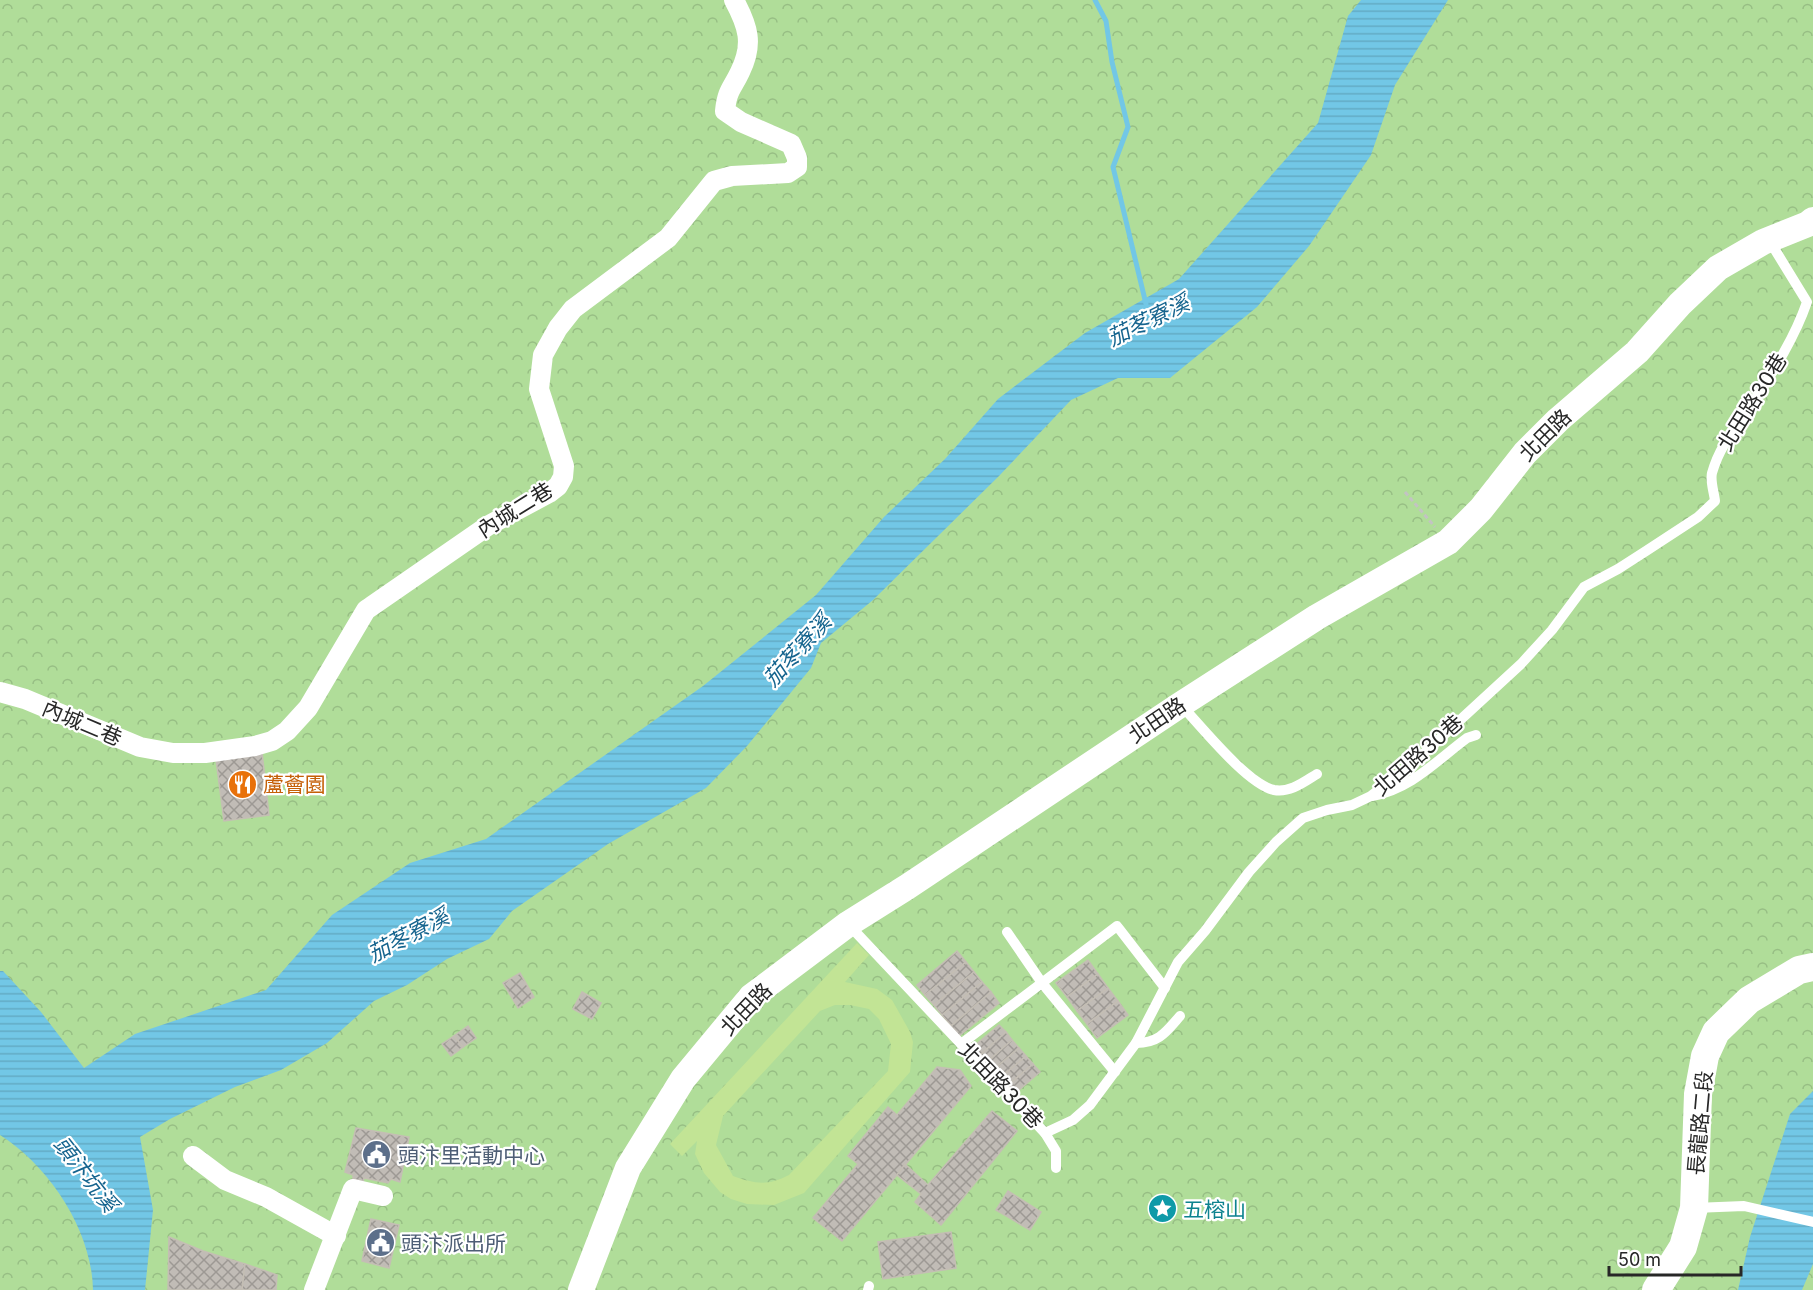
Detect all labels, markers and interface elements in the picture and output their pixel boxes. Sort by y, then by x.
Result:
water label: 茄苳寮溪 [1103,288,1196,351]
street label: 北田路30巷 [1712,349,1792,455]
street label: 北田路 [1514,404,1576,466]
street label: 內城二巷 [473,477,557,543]
water label: 茄苳寮溪 [758,606,838,691]
street label: 北田路 [1124,692,1190,748]
street label: 內城二巷 [38,695,126,751]
street label: 北田路30巷 [1368,709,1468,801]
restaurant icon: 蘆薈園 [226,768,258,800]
place label: 蘆薈園 [263,772,326,797]
water label: 茄苳寮溪 [363,901,456,967]
street label: 北田路 [715,978,777,1040]
street label: 北田路30巷 [954,1037,1048,1133]
street label: 長龍路二段 [1683,1070,1717,1176]
water label: 頭汴坑溪 [49,1131,125,1219]
public building icon: 頭汴里活動中心 [361,1139,393,1171]
place label: 頭汴里活動中心 [398,1143,545,1168]
place icon: 五榕山 [1146,1193,1178,1225]
place label: 五榕山 [1183,1197,1246,1222]
public building icon: 頭汴派出所 [364,1227,396,1259]
place label: 頭汴派出所 [401,1231,506,1256]
scale bar [1609,1239,1741,1277]
text: 50 m [1618,1249,1661,1270]

